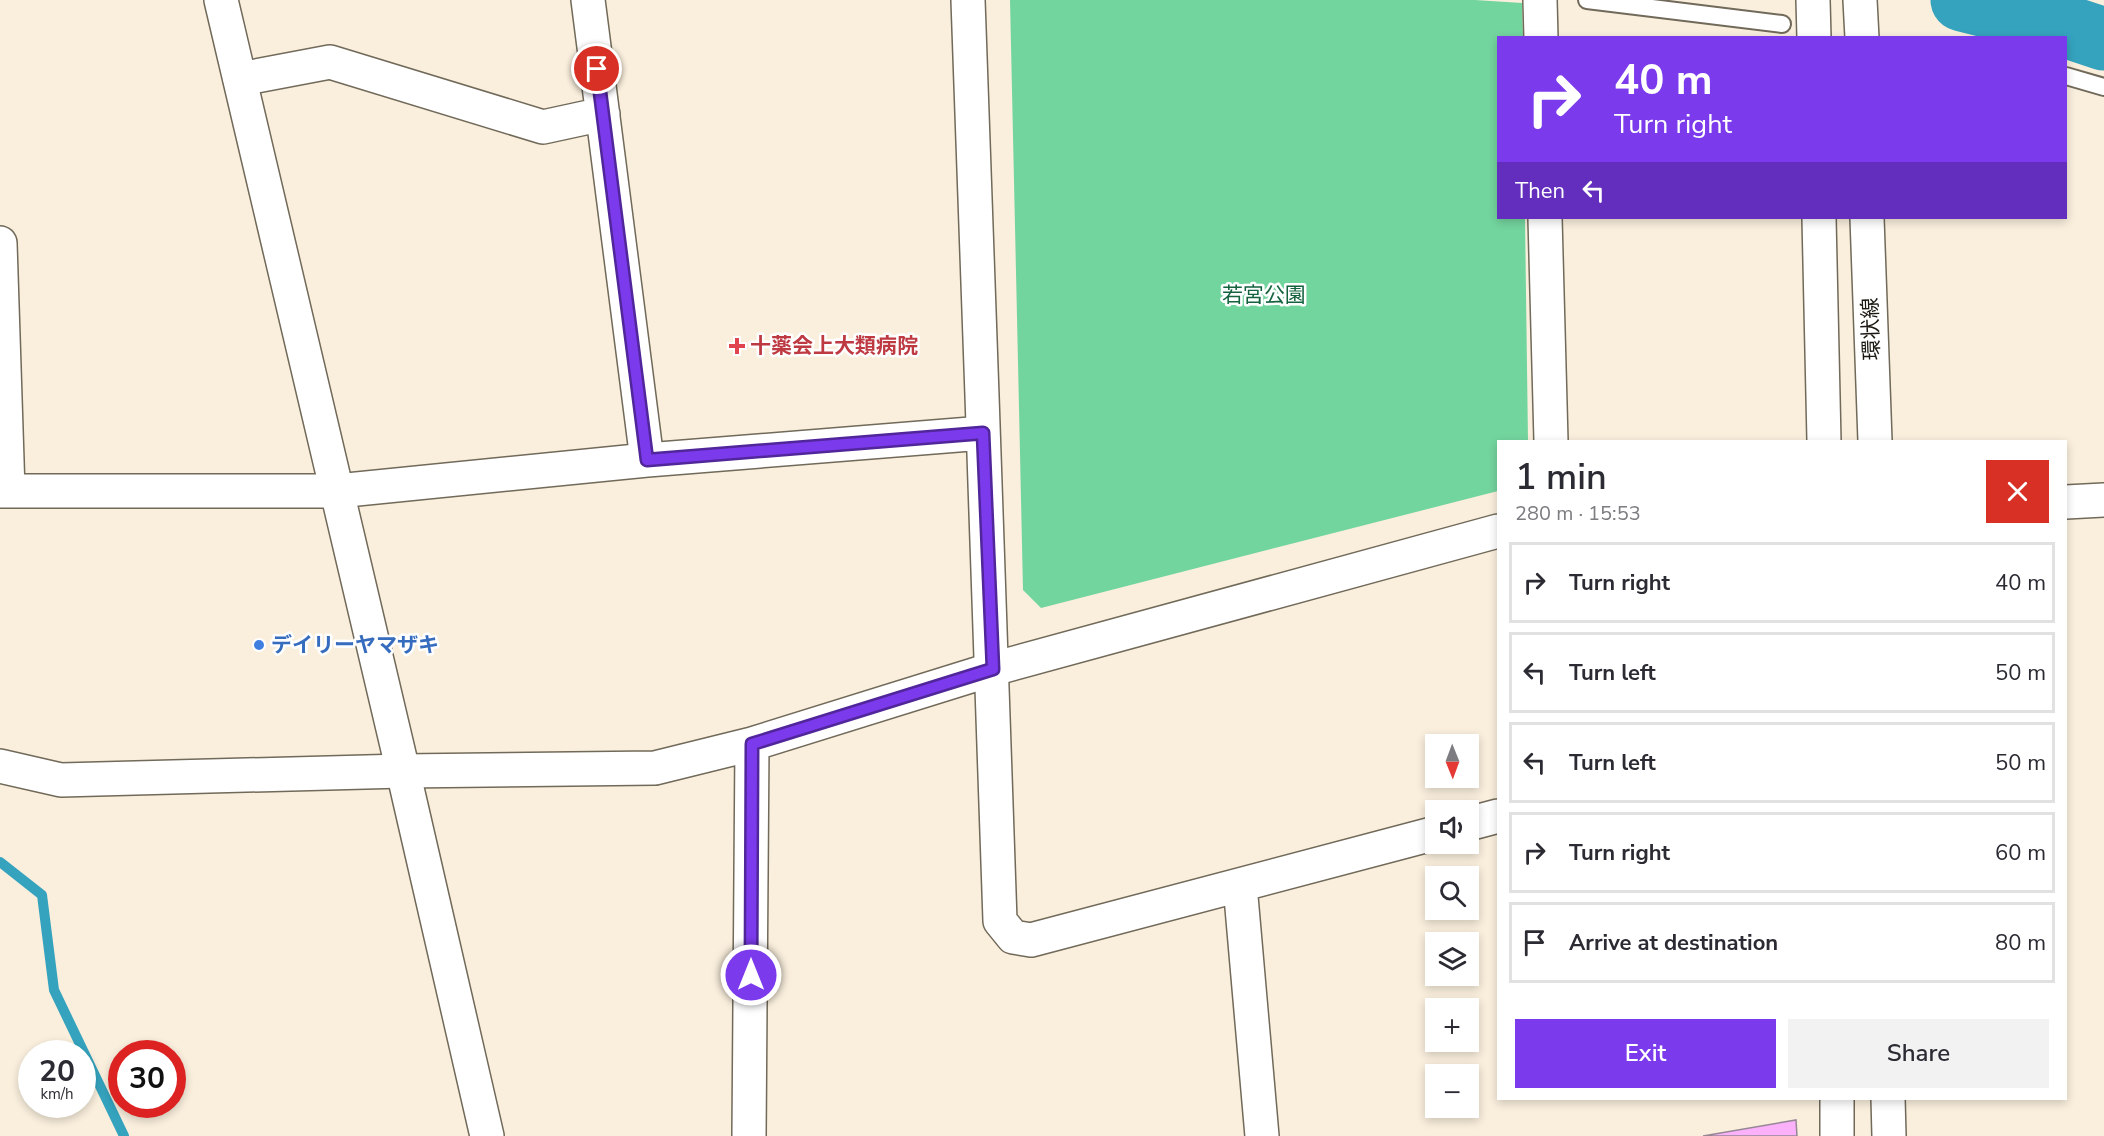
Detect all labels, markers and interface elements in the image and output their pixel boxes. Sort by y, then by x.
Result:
pin [571,43,622,94]
icon: arrive [580,52,613,85]
text: 40 m [1614,52,1713,109]
icon: right [1515,60,1593,138]
text: Turn right [1614,106,1732,143]
icon: left [1577,174,1610,207]
text: Then [1515,176,1565,206]
park label: 若宮公園 [1222,281,1306,309]
street label: 環状線 [1856,297,1886,361]
place label: 十薬会上大類病院 [750,332,918,360]
marker: 十薬会上大類病院 [728,337,746,355]
text: 1 min [1515,453,1607,502]
button: close [1986,460,2049,523]
text: 280 m · 15:53 [1515,500,1641,527]
icon: right [1518,566,1551,599]
text: Turn right [1569,568,1670,598]
text: 40 m [1995,568,2046,598]
place label: デイリーヤマザキ [271,631,439,659]
marker: デイリーヤマザキ [252,638,266,652]
icon: left [1518,656,1551,689]
text: Turn left [1569,658,1656,688]
text: 50 m [1995,658,2046,688]
north arrow [1425,734,1479,788]
map controls [1425,734,1479,1118]
icon: left [1518,746,1551,779]
text: Turn left [1569,748,1656,778]
text: 50 m [1995,748,2046,778]
button: sound [1425,800,1479,854]
icon: right [1518,836,1551,869]
text: Turn right [1569,838,1670,868]
text: 60 m [1995,838,2046,868]
button: search [1425,866,1479,920]
icon: arrive [1518,926,1551,959]
text: Arrive at destination [1569,928,1778,958]
text: 80 m [1995,928,2046,958]
button: layers [1425,932,1479,986]
position arrow [719,943,783,1007]
button: + [1425,998,1479,1052]
button: Exit [1515,1019,1776,1088]
button: Share [1788,1019,2049,1088]
speed limit sign: 30 [108,1040,186,1118]
text: 20 [39,1051,75,1092]
button: − [1425,1064,1479,1118]
text: km/h [40,1084,74,1104]

